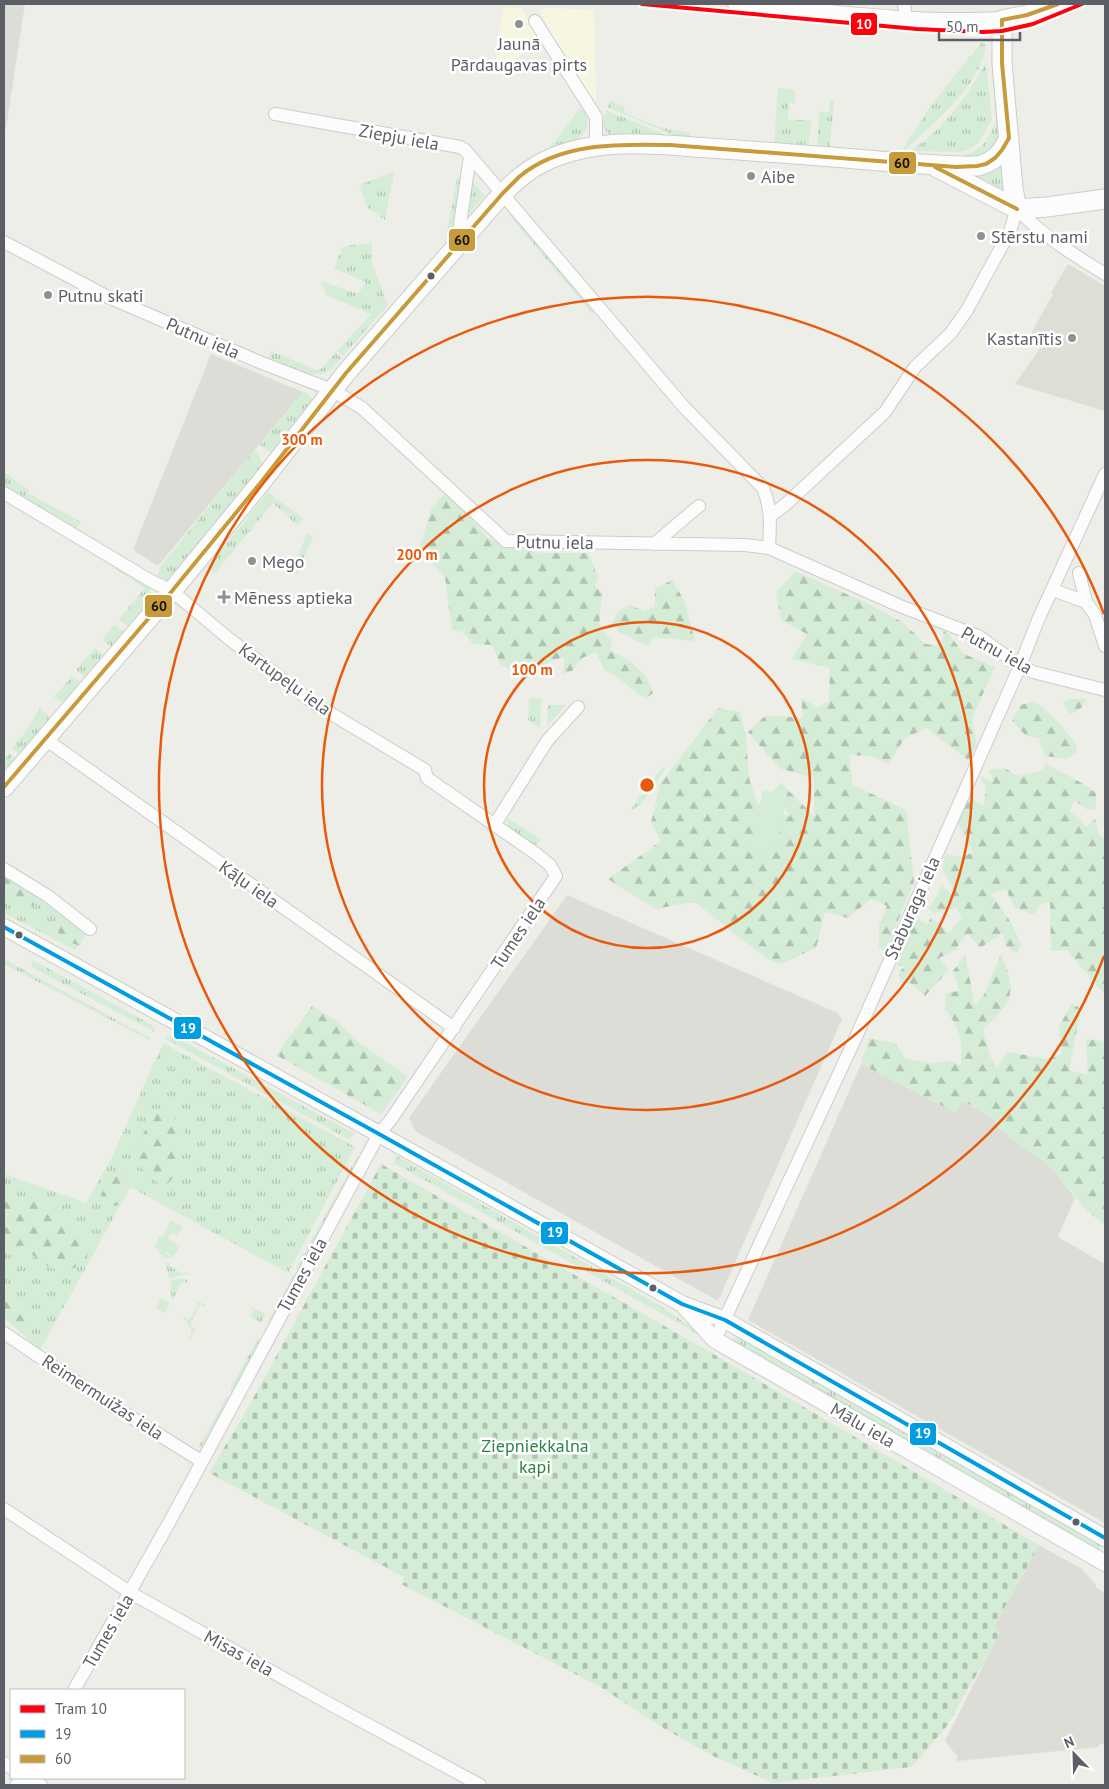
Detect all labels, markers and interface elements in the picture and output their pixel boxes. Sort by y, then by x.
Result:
scale bar [939,10,1020,42]
line badge: 10 [850,12,878,36]
text: 10 [856,15,872,33]
text: 50 m [946,17,979,36]
marker: Jaunā Pārdaugavas pirts [513,18,525,30]
place label: Jaunā Pārdaugavas pirts [451,32,587,76]
street label: Ziepju iela [357,119,441,155]
line badge: 60 [888,151,917,175]
text: 60 [894,154,910,172]
place label: Aibe [761,165,795,188]
marker: Aibe [745,170,757,182]
place label: Stērstu nami [991,225,1088,248]
line badge: 60 [448,228,476,252]
marker: Stērstu nami [975,230,987,242]
text: 60 [454,231,470,249]
unlabelled marker [426,271,436,281]
place label: Putnu skati [58,284,144,307]
marker: Putnu skati [42,289,54,301]
street label: Putnu iela [163,312,243,364]
place label: Kastanītis [987,327,1062,350]
marker: Kastanītis [1066,332,1078,344]
text: 300 m [281,430,323,449]
street label: Putnu iela [516,530,594,554]
text: 200 m [396,545,438,564]
place label: Mego [262,550,305,573]
marker: Mego [246,555,258,567]
place label: Mēness aptieka [234,586,353,609]
marker: Mēness aptieka [218,591,230,603]
line badge: 60 [144,594,173,618]
text: 60 [151,597,167,615]
street label: Putnu iela [957,621,1037,679]
street label: Kartupeļu iela [234,638,336,720]
text: 100 m [511,660,553,679]
centre of rings [638,776,656,794]
street label: Staburaga iela [879,853,945,963]
street label: Kāļu iela [215,855,283,913]
street label: Tumes iela [486,893,550,973]
unlabelled marker [14,930,24,940]
line badge: 19 [173,1016,202,1040]
text: 19 [180,1019,196,1037]
line badge: 19 [540,1221,569,1245]
text: 19 [547,1223,563,1241]
street label: Tumes iela [272,1234,332,1316]
unlabelled marker [648,1283,658,1293]
street label: Reimermuižas iela [38,1349,168,1445]
street label: Mālu iela [826,1397,900,1453]
line badge: 19 [909,1422,937,1446]
text: 19 [915,1424,931,1442]
park label: Ziepniekkalna kapi [481,1434,589,1478]
unlabelled marker [1071,1517,1081,1527]
street label: Tumes iela [78,1590,138,1672]
street label: Misas iela [200,1624,278,1682]
legend [10,1689,185,1779]
text: Tram 10 [55,1699,107,1718]
text: 19 [55,1724,71,1743]
north arrow [1049,1729,1099,1779]
text: N [1061,1732,1077,1752]
text: 60 [55,1749,71,1768]

